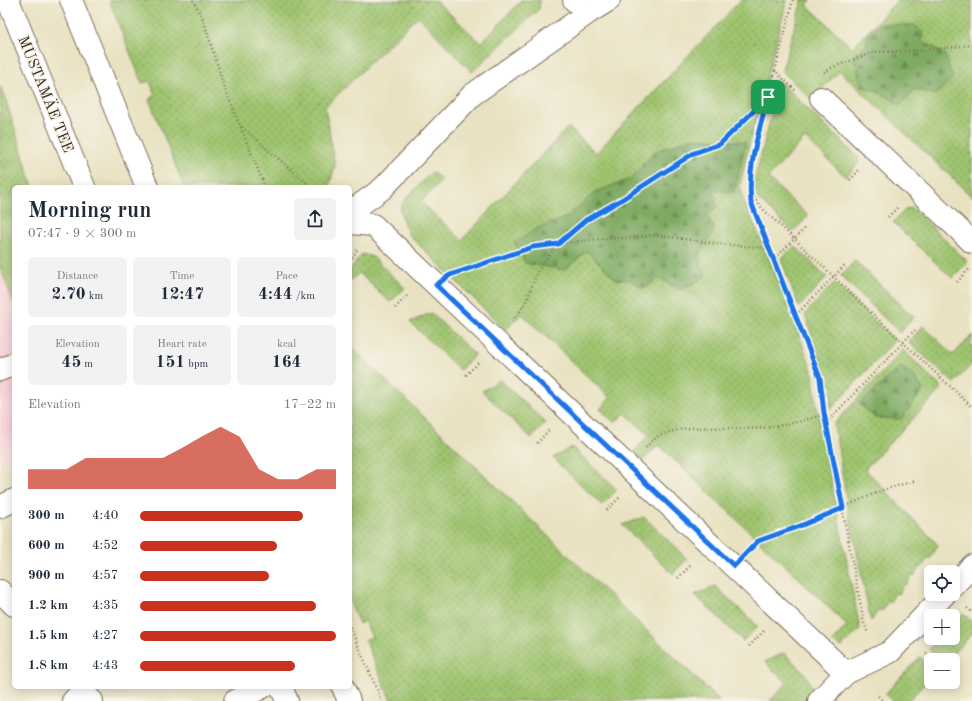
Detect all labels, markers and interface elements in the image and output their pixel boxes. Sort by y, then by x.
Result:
street label: MUSTAMÄE TEE [14,33,78,155]
pin [751,80,785,114]
icon: arrive [757,86,779,108]
button: share [294,198,336,240]
text: Morning run [28,200,151,222]
text: 07:47 · 9 × 300 m [28,227,136,240]
text: Distance [57,271,98,282]
text: Time [170,271,194,282]
text: Pace [276,271,298,282]
text: 2.70 [51,286,86,303]
text: 12:47 [160,286,204,303]
text: 4:44 [258,286,293,303]
text: km [86,291,103,302]
text: /km [293,291,315,302]
text: Elevation [55,339,100,350]
text: Heart rate [157,339,207,350]
text: kcal [277,339,296,350]
text: 45 [62,354,81,371]
text: 151 [156,354,185,371]
text: 164 [272,354,301,371]
text: m [81,359,93,370]
text: bpm [185,359,208,370]
text: Elevation [28,398,81,411]
text: 17–22 m [284,398,336,411]
text: 300 m [28,509,65,522]
text: 4:40 [92,509,118,522]
text: 600 m [28,539,65,552]
text: 4:52 [92,539,118,552]
map controls [924,565,960,689]
button: locate [924,565,960,601]
text: 900 m [28,569,65,582]
text: 4:57 [92,569,118,582]
text: 1.2 km [28,599,68,612]
text: 4:35 [92,599,118,612]
button: + [924,609,960,645]
text: 1.5 km [28,629,68,642]
text: 4:27 [92,629,118,642]
button: − [924,653,960,689]
text: 1.8 km [28,659,68,672]
text: 4:43 [92,659,118,672]

